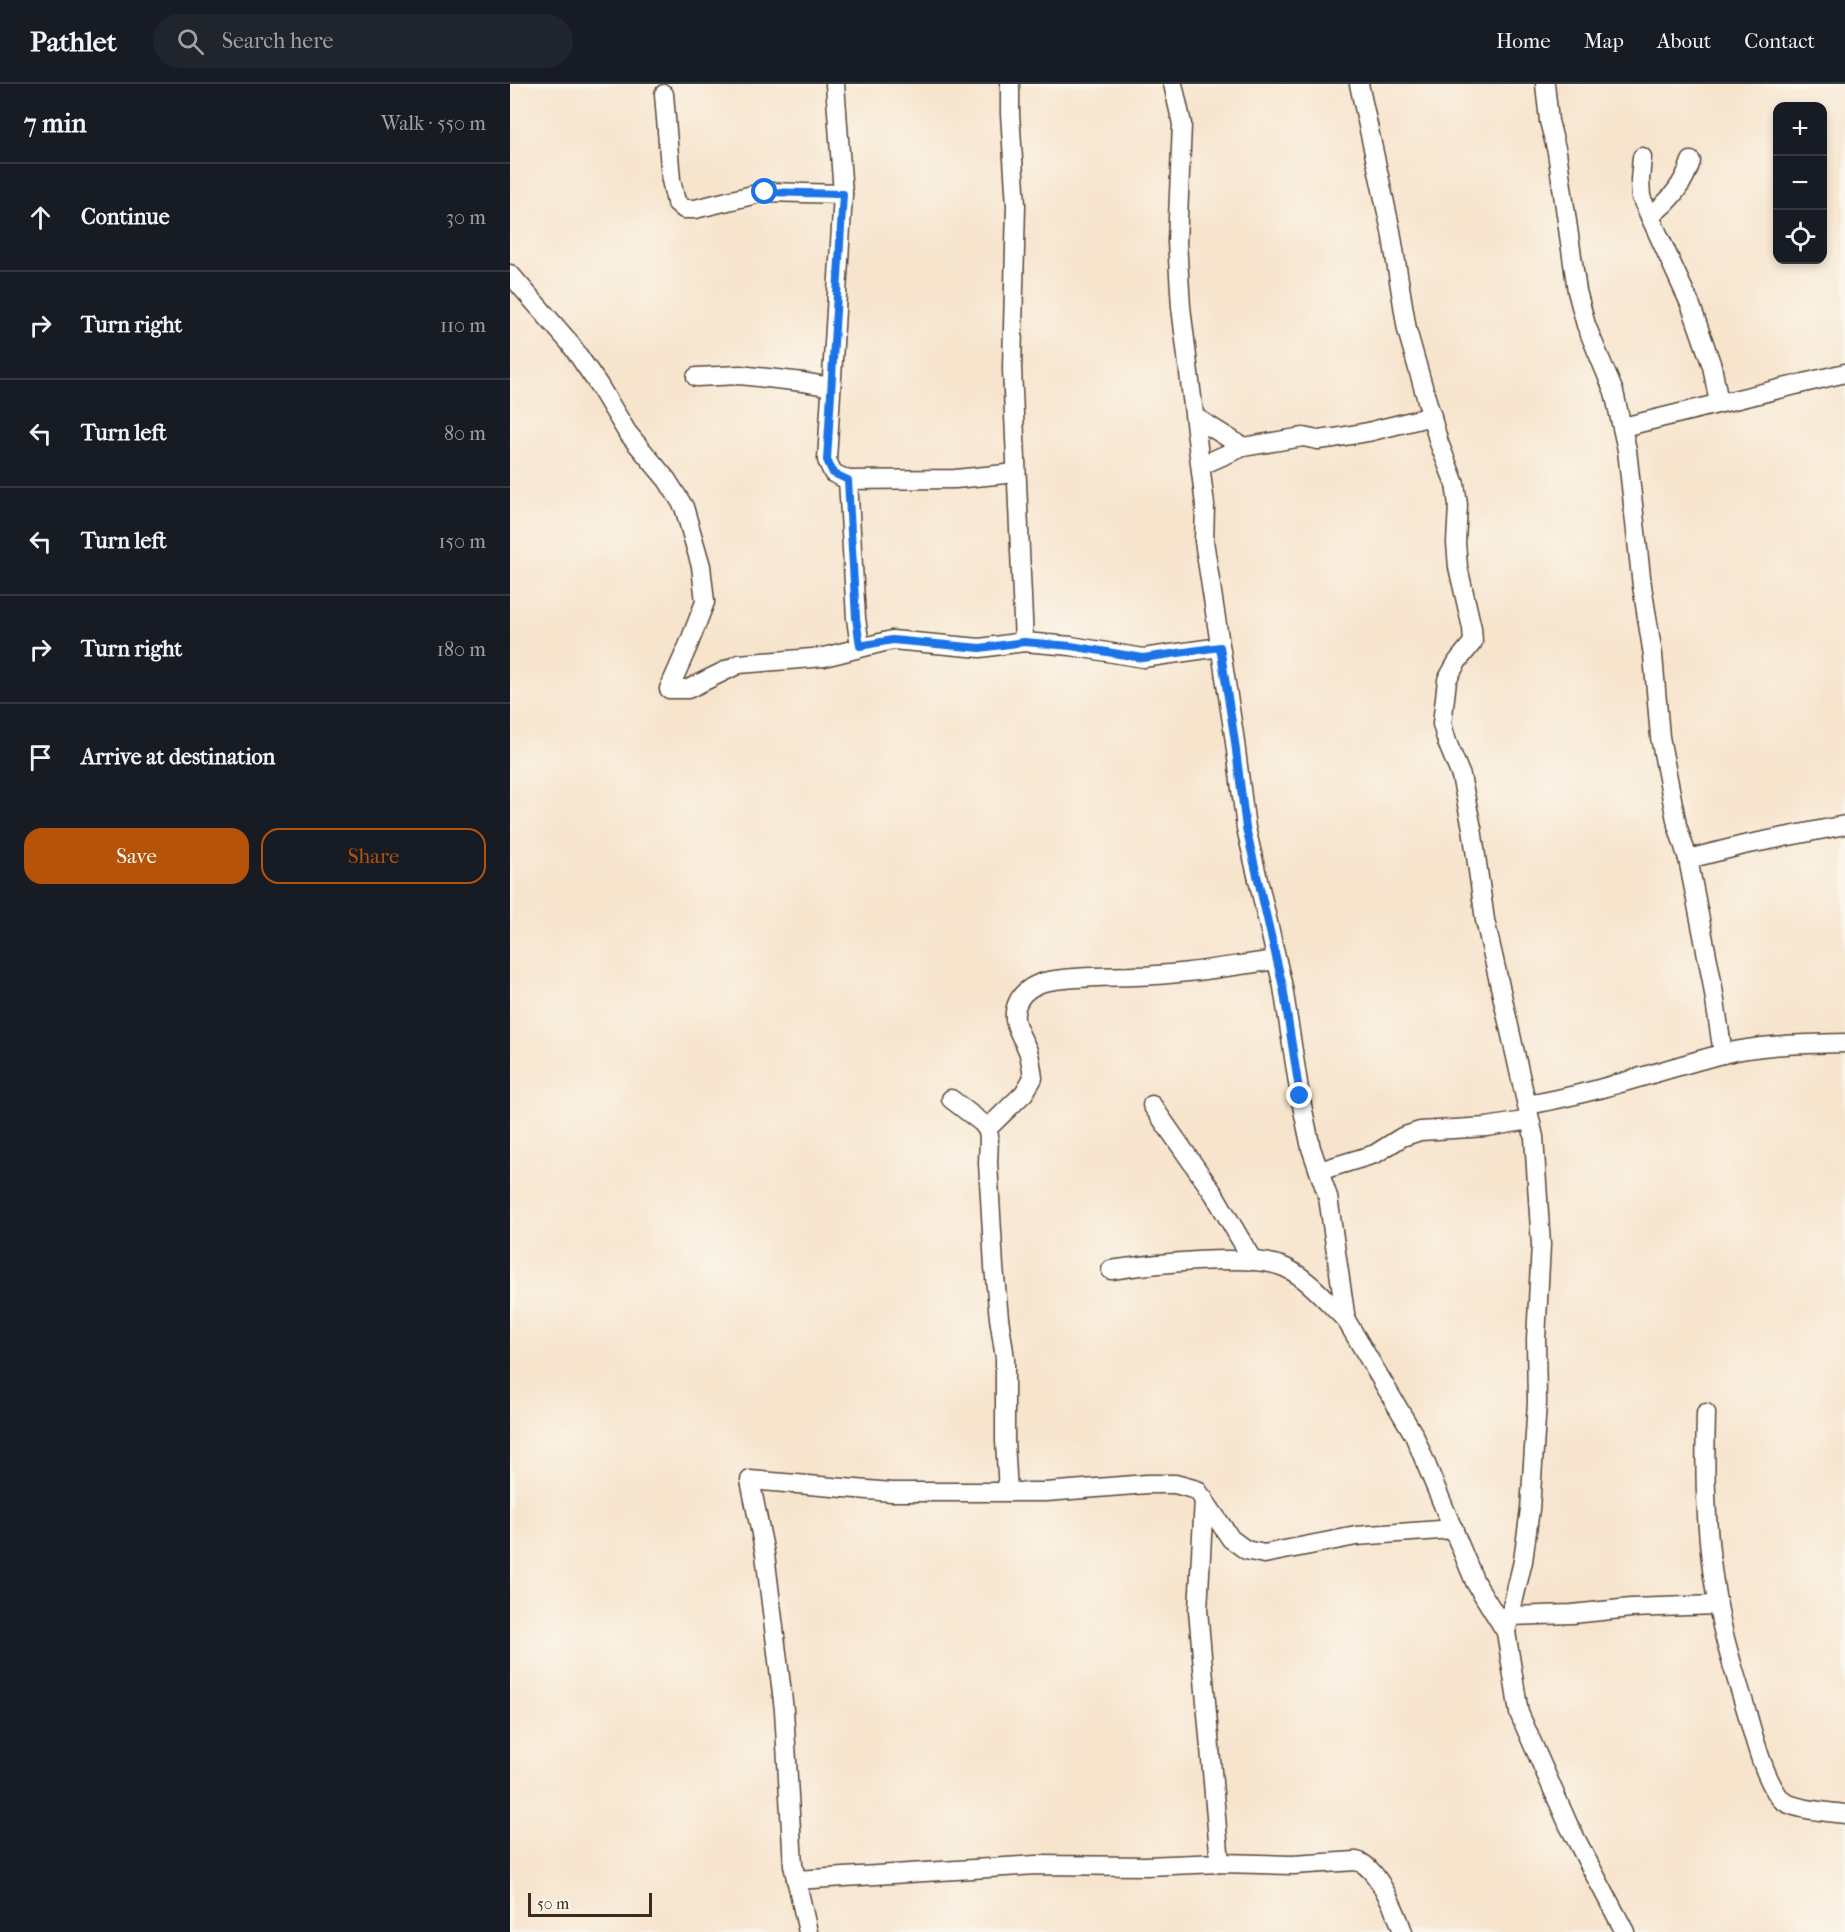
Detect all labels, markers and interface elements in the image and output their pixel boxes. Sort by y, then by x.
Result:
search box [153,14,573,68]
text: Pathlet [30,25,117,58]
icon: search [174,25,207,58]
text: Search here [222,28,333,54]
text: Home [1496,29,1551,53]
text: Map [1584,29,1624,53]
text: About [1657,29,1711,53]
text: Contact [1744,29,1815,53]
map controls [1773,102,1827,264]
button: + [1773,102,1827,156]
text: 7 min [24,108,87,139]
text: Walk · 550 m [381,112,486,135]
button: − [1773,156,1827,210]
route start [751,178,777,204]
icon: ahead [24,201,57,234]
text: Continue [81,204,170,230]
text: 30 m [446,206,486,229]
button: locate [1773,210,1827,264]
icon: right [24,309,57,342]
text: Turn right [81,312,182,338]
text: 110 m [440,314,486,337]
icon: left [24,417,57,450]
text: Turn left [81,420,167,446]
text: 80 m [444,422,486,445]
icon: left [24,525,57,558]
text: Turn left [81,528,167,554]
text: 150 m [438,530,486,553]
icon: right [24,633,57,666]
text: Turn right [81,636,182,662]
text: 180 m [437,638,486,661]
icon: arrive [24,741,57,774]
text: Arrive at destination [81,744,275,770]
button: Save [24,828,249,884]
button: Share [261,828,486,884]
route end [1286,1082,1312,1108]
scale bar [528,1890,652,1918]
text: 50 m [537,1894,569,1913]

